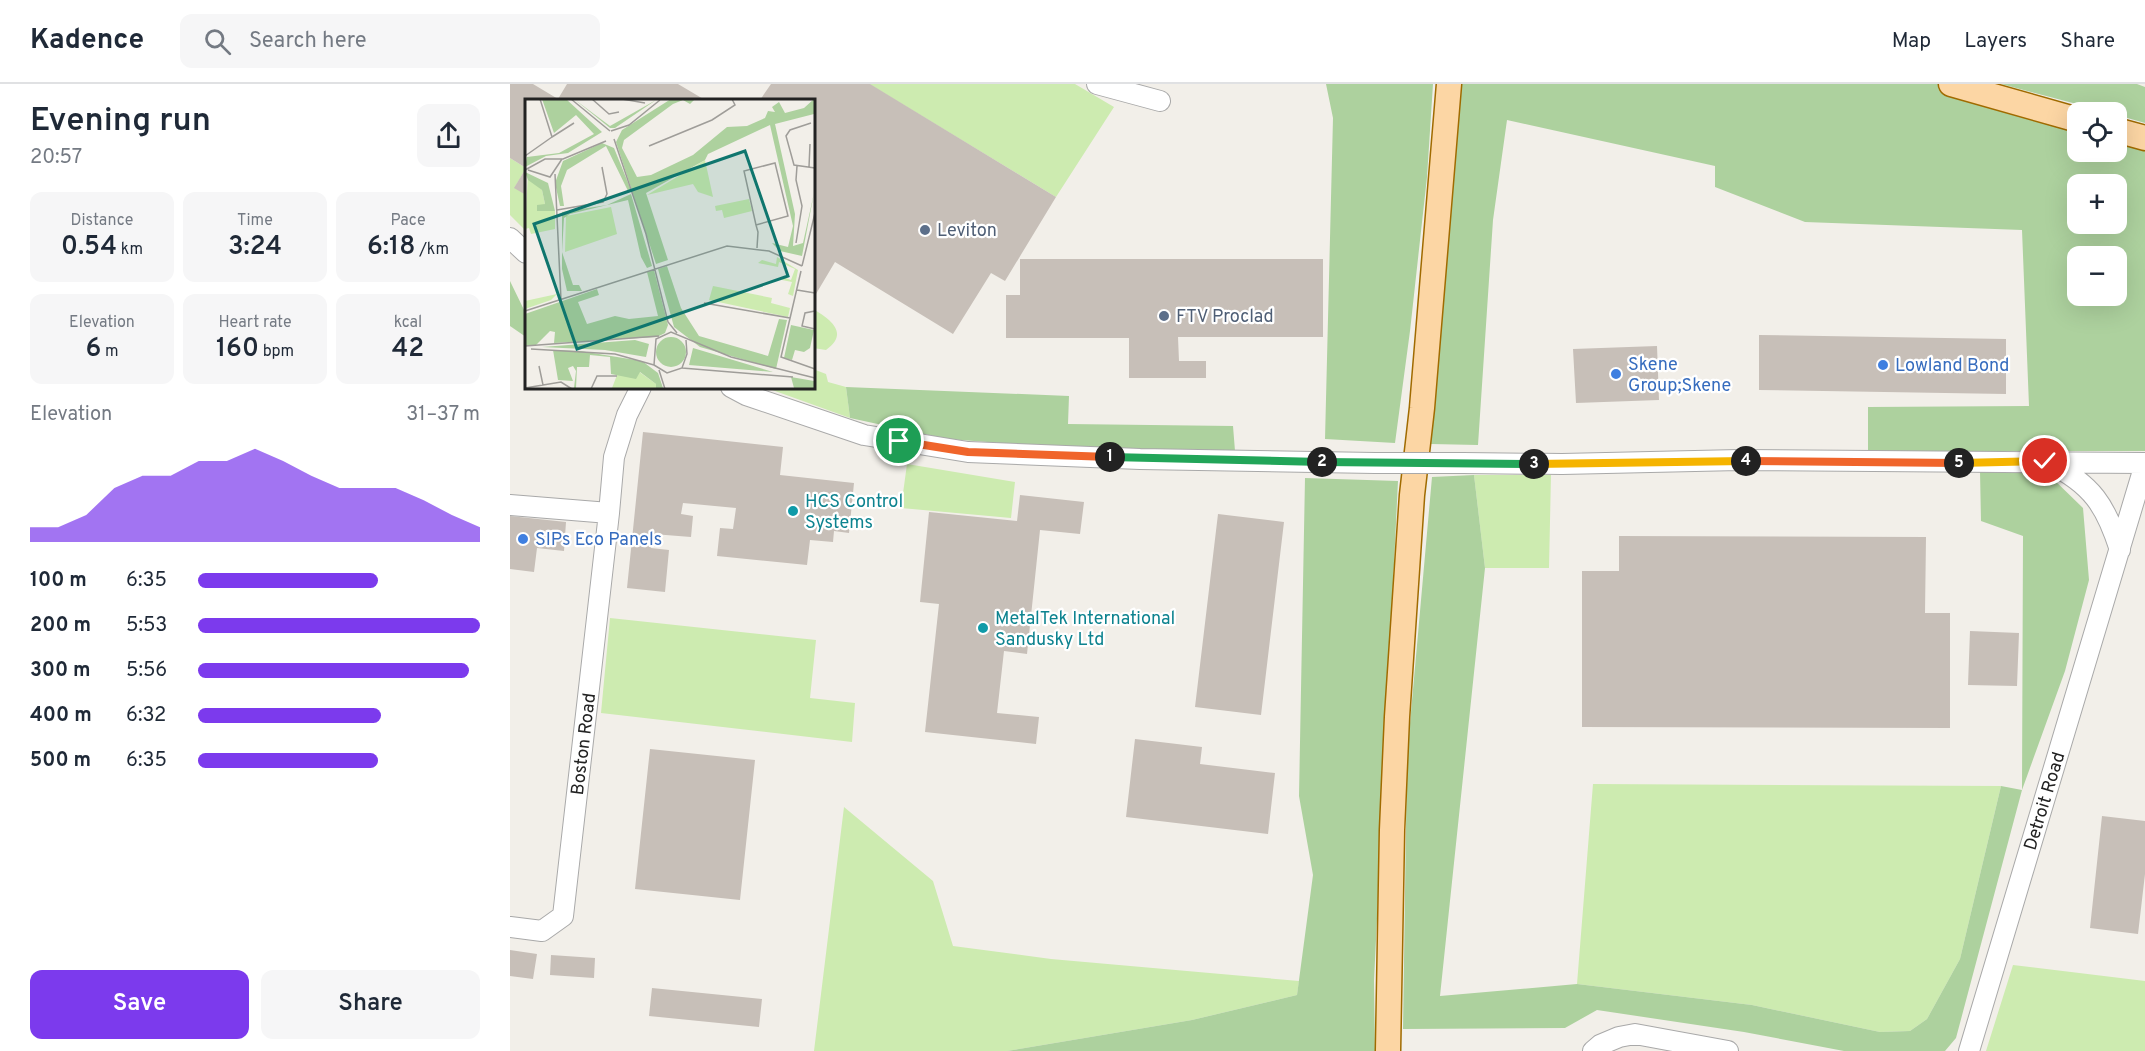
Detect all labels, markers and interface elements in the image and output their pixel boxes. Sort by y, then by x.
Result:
search box [180,14,600,68]
text: Kadence [30,23,144,59]
icon: search [201,25,234,58]
text: Search here [249,28,367,55]
text: Map [1892,28,1931,55]
text: Layers [1964,28,2027,55]
text: Share [2060,28,2115,55]
inset map [525,99,814,388]
text: Evening run [30,101,211,143]
map controls [2067,102,2127,306]
button: locate [2067,102,2127,162]
button: share [417,104,480,167]
text: 20:57 [30,145,82,171]
button: + [2067,174,2127,234]
text: Distance [71,211,133,231]
text: Time [237,211,273,231]
text: Pace [390,211,426,231]
place label: Leviton [937,220,997,243]
marker: Leviton [918,223,932,237]
text: 0.54 [61,231,117,264]
text: 3:24 [228,231,282,264]
text: 6:18 [367,231,415,264]
text: km [117,240,143,260]
text: /km [415,240,449,260]
button: − [2067,246,2127,306]
place label: FTV Proclad [1176,306,1274,329]
marker: FTV Proclad [1157,309,1171,323]
text: Elevation [69,313,135,333]
text: Heart rate [218,313,292,333]
text: kcal [394,313,422,333]
text: 6 [85,333,101,366]
text: 160 [216,333,259,366]
text: 42 [392,333,424,366]
text: m [101,342,119,362]
text: bpm [259,342,294,362]
place label: Skene Group;Skene [1628,354,1731,398]
place label: Lowland Bond [1895,355,2009,378]
marker: Lowland Bond [1876,358,1890,372]
marker: Skene Group;Skene [1609,367,1623,381]
text: Elevation [30,402,112,428]
text: 31–37 m [406,402,480,428]
pin [873,415,924,466]
icon: arrive [882,424,915,457]
pin [2019,435,2070,486]
pin: 1 [1095,442,1125,472]
icon: check [2028,444,2061,477]
pin: 4 [1731,446,1761,476]
text: 1 [1107,447,1113,467]
pin: 2 [1307,447,1337,477]
pin: 5 [1944,448,1974,478]
pin: 3 [1519,449,1549,479]
text: 4 [1741,451,1751,471]
text: 2 [1317,452,1327,472]
text: 5 [1954,453,1964,473]
text: 3 [1529,454,1539,474]
place label: HCS Control Systems [805,491,903,535]
marker: HCS Control Systems [786,504,800,518]
place label: SIPs Eco Panels [535,529,662,552]
marker: SIPs Eco Panels [516,532,530,546]
text: 100 m [30,568,87,594]
text: 6:35 [126,568,167,594]
place label: MetalTek International Sandusky Ltd [995,608,1175,652]
text: 200 m [30,613,91,639]
text: 5:53 [126,613,167,639]
marker: MetalTek International Sandusky Ltd [976,621,990,635]
text: 300 m [30,658,91,684]
text: 5:56 [126,658,167,684]
street label: Boston Road [567,692,602,797]
text: 400 m [30,703,92,729]
text: 6:32 [126,703,166,729]
text: 500 m [30,748,91,774]
text: 6:35 [126,748,167,774]
street label: Detroit Road [2020,750,2071,853]
button: Save [30,970,249,1039]
button: Share [261,970,480,1039]

